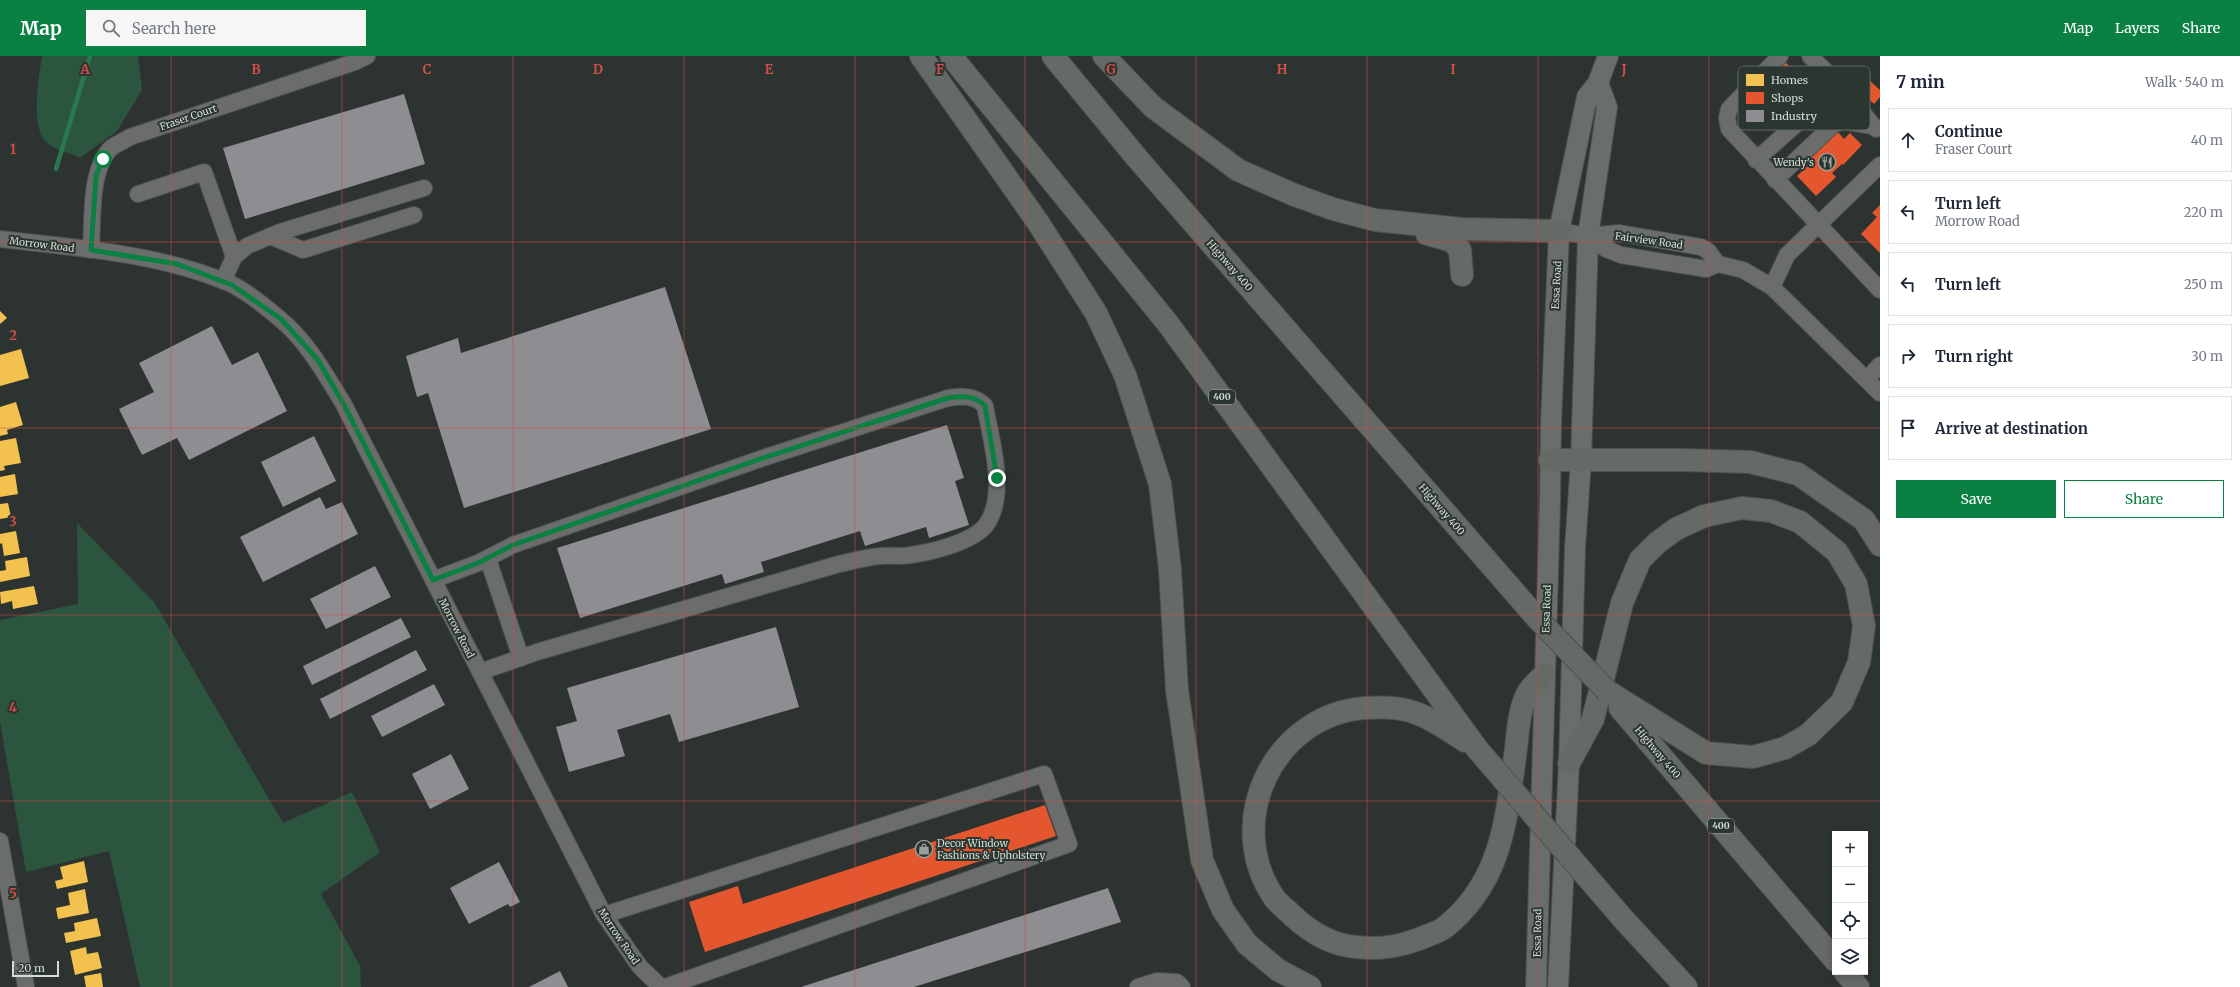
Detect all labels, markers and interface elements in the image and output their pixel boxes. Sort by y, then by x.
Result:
search box [86,10,366,46]
text: Map [20,16,62,40]
icon: search [100,17,122,39]
text: Search here [132,19,216,38]
text: Map [2063,19,2093,37]
text: Layers [2115,19,2160,37]
text: Share [2182,19,2220,37]
text: A [79,61,90,78]
text: B [251,61,261,78]
text: C [423,61,432,78]
text: D [593,61,603,78]
text: E [765,61,774,78]
text: F [936,61,944,78]
text: G [1106,61,1116,78]
text: H [1277,61,1288,78]
text: I [1450,61,1456,78]
text: J [1620,61,1627,78]
legend [1738,66,1870,130]
text: 7 min [1896,71,1945,93]
text: Homes [1771,73,1808,87]
text: Walk · 540 m [2145,74,2224,91]
text: Shops [1771,91,1803,105]
street label: Fraser Court [158,102,219,133]
text: Industry [1771,109,1818,123]
text: Continue [1935,122,2003,141]
icon: ahead [1897,129,1919,151]
text: 40 m [2191,132,2223,149]
text: 1 [10,141,16,158]
text: Fraser Court [1935,141,2012,158]
route start [94,150,112,168]
restaurant icon: Wendy's [1817,152,1837,172]
place label: Wendy's [1772,156,1814,169]
text: Turn left [1935,194,2001,213]
icon: left [1897,201,1919,223]
text: 220 m [2184,204,2223,221]
text: Morrow Road [1935,213,2020,230]
street label: Fairview Road [1614,229,1684,252]
street label: Morrow Road [9,234,75,255]
street label: Highway 400 [1204,237,1256,294]
street label: Essa Road [1549,260,1564,310]
icon: left [1897,273,1919,295]
text: Turn left [1935,275,2001,294]
text: 250 m [2184,276,2223,293]
text: 2 [9,327,17,344]
icon: right [1897,345,1919,367]
text: Turn right [1935,347,2013,366]
text: 30 m [2191,348,2223,365]
road number: 400 [1209,390,1235,404]
icon: arrive [1897,417,1919,439]
text: Arrive at destination [1935,419,2088,438]
route end [988,469,1006,487]
button: Save [1896,480,2056,518]
button: Share [2064,480,2224,518]
street label: Highway 400 [1416,481,1468,538]
text: 3 [9,513,17,530]
street label: Essa Road [1539,585,1554,633]
street label: Morrow Road [436,596,477,660]
text: 4 [9,699,18,716]
street label: Highway 400 [1632,724,1683,781]
road number: 400 [1708,819,1734,833]
map controls [1832,831,1868,975]
button: + [1832,831,1868,867]
place label: Decor Window Fashions & Upholstery [937,837,1046,862]
shop icon: Decor Window Fashions & Upholstery [914,839,934,859]
button: − [1832,867,1868,903]
text: 5 [9,885,17,902]
button: locate [1832,903,1868,939]
street label: Morrow Road [595,906,642,967]
street label: Essa Road [1531,909,1544,957]
button: layers [1832,939,1868,975]
scale bar [12,959,59,978]
text: 20 m [18,961,45,975]

